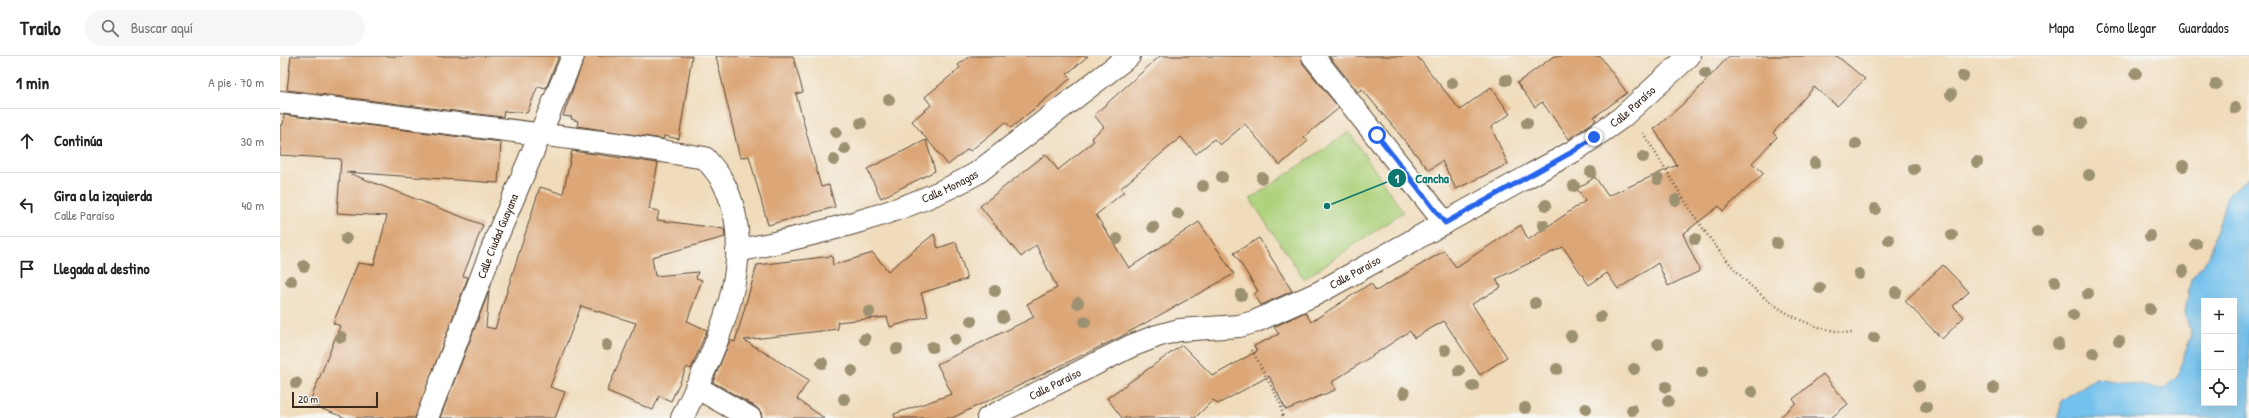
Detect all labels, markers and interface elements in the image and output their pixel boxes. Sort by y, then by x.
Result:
search box [85,10,365,46]
text: Trailo [20,15,61,41]
icon: search [99,17,121,39]
text: Buscar aquí [131,17,193,38]
text: Mapa [2049,18,2074,37]
text: Cómo llegar [2096,18,2156,37]
text: Guardados [2178,18,2229,37]
text: 1 min [16,71,49,94]
text: A pie · 70 m [208,73,264,91]
street label: Calle Paraíso [1606,81,1659,131]
route start [1368,126,1386,144]
route end [1585,128,1603,146]
icon: ahead [16,130,38,152]
text: Continúa [54,130,102,151]
text: 30 m [241,132,264,150]
street label: Calle Monagas [919,165,981,207]
callout: Cancha [1387,166,1457,191]
text: Cancha [1415,169,1450,187]
text: 1 [1395,170,1400,187]
text: Gira a la izquierda [54,185,152,206]
street label: Calle Ciudad Guayana [473,191,522,281]
icon: left [16,194,38,216]
text: 40 m [241,196,264,214]
text: Calle Paraíso [54,206,115,224]
street label: Calle Paraíso [1326,251,1384,293]
icon: arrive [16,258,38,280]
text: Llegada al destino [54,258,150,279]
map controls [2201,298,2237,406]
button: + [2201,298,2237,334]
button: − [2201,334,2237,370]
street label: Calle Paraíso [1026,364,1084,404]
button: locate [2201,370,2237,406]
scale bar [292,390,378,409]
text: 20 m [298,392,318,406]

